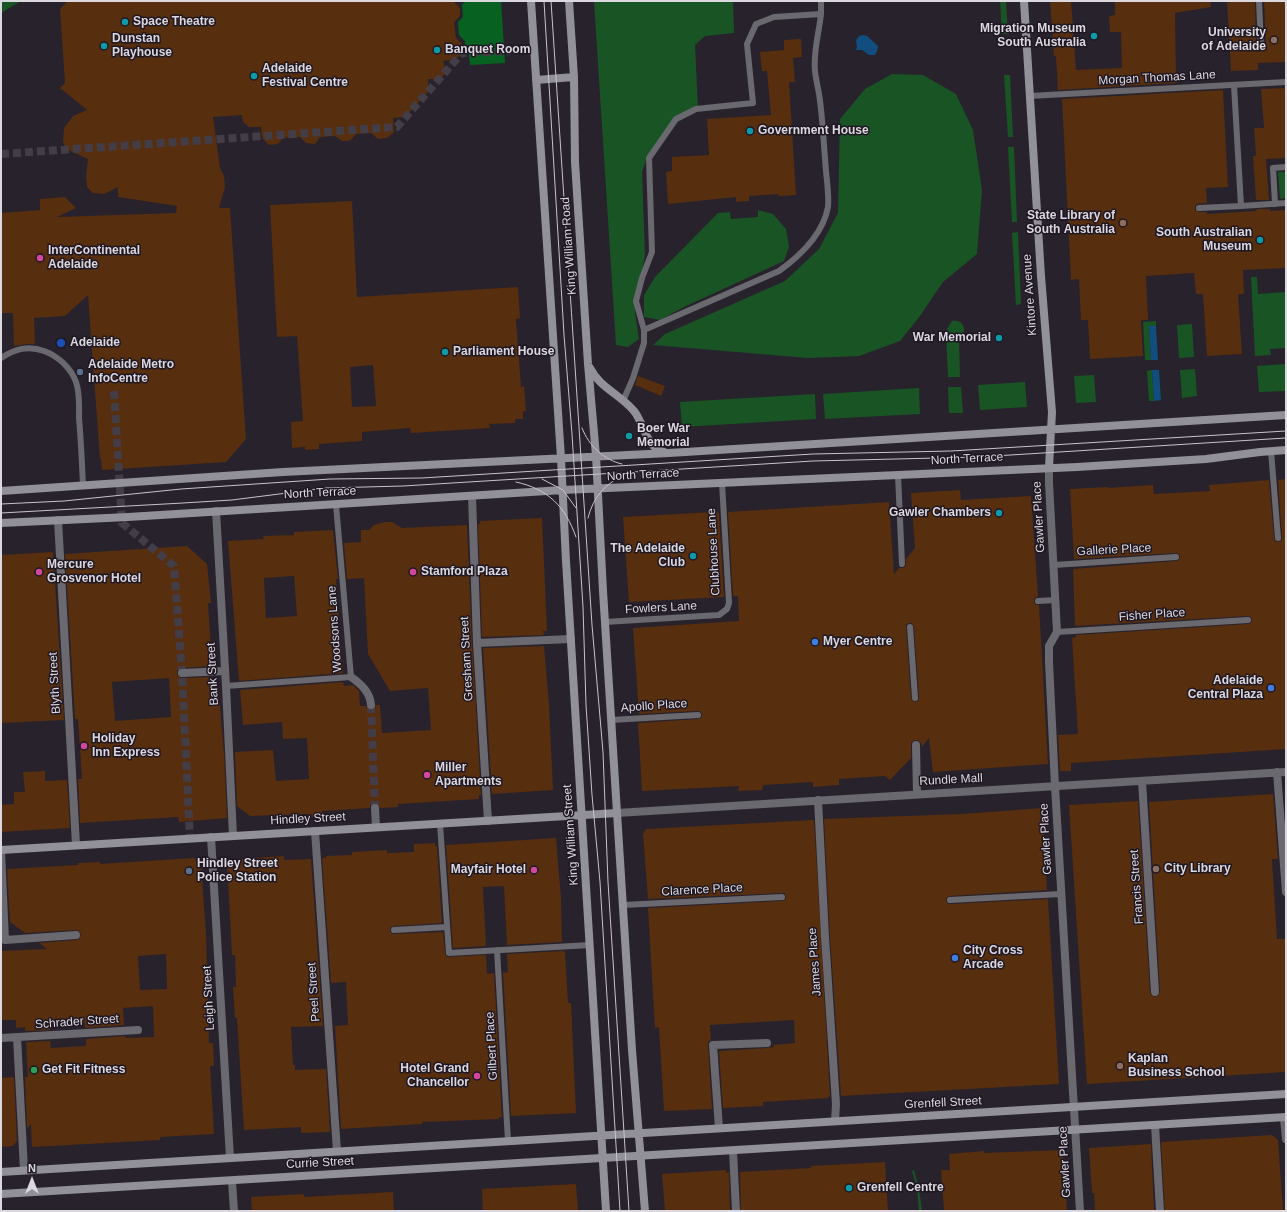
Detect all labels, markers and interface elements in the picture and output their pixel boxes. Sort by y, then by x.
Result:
place label: Space Theatre [133,15,215,29]
marker: Space Theatre [120,17,130,27]
place label: Migration Museum South Australia [980,22,1086,50]
place label: University of Adelaide [1201,26,1266,54]
marker: Migration Museum South Australia [1089,31,1099,41]
place label: Dunstan Playhouse [112,32,172,60]
marker: University of Adelaide [1269,35,1279,45]
marker: Dunstan Playhouse [99,41,109,51]
place label: Banquet Room [445,43,530,57]
marker: Banquet Room [432,45,442,55]
place label: Adelaide Festival Centre [262,62,348,90]
street label: Morgan Thomas Lane [1098,68,1216,88]
marker: Adelaide Festival Centre [249,71,259,81]
place label: Government House [758,124,869,138]
marker: Government House [745,126,755,136]
street label: King William Road [558,197,580,295]
place label: State Library of South Australia [1026,209,1115,237]
marker: State Library of South Australia [1118,218,1128,228]
place label: South Australian Museum [1156,226,1252,254]
marker: South Australian Museum [1255,235,1265,245]
place label: InterContinental Adelaide [48,244,140,272]
marker: InterContinental Adelaide [35,253,45,263]
street label: Kintore Avenue [1020,254,1040,336]
place label: War Memorial [913,331,991,345]
marker: War Memorial [994,333,1004,343]
place label: Adelaide [70,336,120,350]
marker: Adelaide [55,337,67,349]
place label: Parliament House [453,345,554,359]
marker: Parliament House [440,347,450,357]
place label: Adelaide Metro InfoCentre [88,358,174,386]
marker: Adelaide Metro InfoCentre [75,367,85,377]
place label: Boer War Memorial [637,422,690,450]
marker: Boer War Memorial [624,431,634,441]
street label: North Terrace [930,450,1004,468]
street label: North Terrace [606,466,680,484]
street label: Gawler Place [1030,481,1048,553]
street label: North Terrace [283,484,357,502]
place label: Gawler Chambers [889,506,991,520]
street label: Clubhouse Lane [705,508,723,596]
marker: Gawler Chambers [994,508,1004,518]
street label: Gallerie Place [1076,541,1152,559]
place label: The Adelaide Club [610,542,685,570]
marker: The Adelaide Club [688,551,698,561]
place label: Mercure Grosvenor Hotel [47,558,141,586]
place label: Stamford Plaza [421,565,508,579]
marker: Mercure Grosvenor Hotel [34,567,44,577]
marker: Stamford Plaza [408,567,418,577]
street label: Woodsons Lane [325,585,345,673]
street label: Fowlers Lane [625,599,697,617]
street label: Fisher Place [1118,605,1186,625]
street label: Gresham Street [458,616,476,702]
place label: Myer Centre [823,635,892,649]
marker: Myer Centre [810,637,820,647]
street label: Bank Street [204,642,222,706]
street label: Blyth Street [46,652,64,714]
place label: Adelaide Central Plaza [1188,674,1263,702]
marker: Adelaide Central Plaza [1266,683,1276,693]
street label: Apollo Place [620,696,688,716]
place label: Holiday Inn Express [92,732,160,760]
marker: Holiday Inn Express [79,741,89,751]
place label: Miller Apartments [435,761,502,789]
marker: Miller Apartments [422,770,432,780]
street label: Rundle Mall [919,771,983,789]
street label: King William Street [560,784,582,886]
street label: Gawler Place [1037,803,1055,875]
street label: Hindley Street [270,810,346,828]
street label: Francis Street [1127,849,1147,925]
place label: Hindley Street Police Station [197,857,278,885]
place label: City Library [1164,862,1231,876]
place label: Mayfair Hotel [451,863,526,877]
marker: City Library [1151,864,1161,874]
marker: Mayfair Hotel [529,865,539,875]
marker: Hindley Street Police Station [184,866,194,876]
street label: Clarence Place [661,881,743,899]
street label: James Place [805,927,825,997]
place label: City Cross Arcade [963,944,1023,972]
marker: City Cross Arcade [950,953,960,963]
street label: Peel Street [305,962,323,1022]
street label: Leigh Street [200,965,218,1031]
street label: Gilbert Place [483,1011,501,1081]
street label: Schrader Street [35,1012,119,1032]
place label: Kaplan Business School [1128,1052,1225,1080]
marker: Kaplan Business School [1115,1061,1125,1071]
place label: Hotel Grand Chancellor [400,1062,469,1090]
place label: Get Fit Fitness [42,1063,125,1077]
marker: Get Fit Fitness [29,1065,39,1075]
marker: Hotel Grand Chancellor [472,1071,482,1081]
street label: Grenfell Street [904,1094,982,1112]
street label: Gawler Place [1056,1126,1074,1198]
street label: Currie Street [286,1154,354,1172]
north arrow [12,1160,52,1200]
text: N [28,1162,36,1174]
place label: Grenfell Centre [857,1181,944,1195]
marker: Grenfell Centre [844,1183,854,1193]

